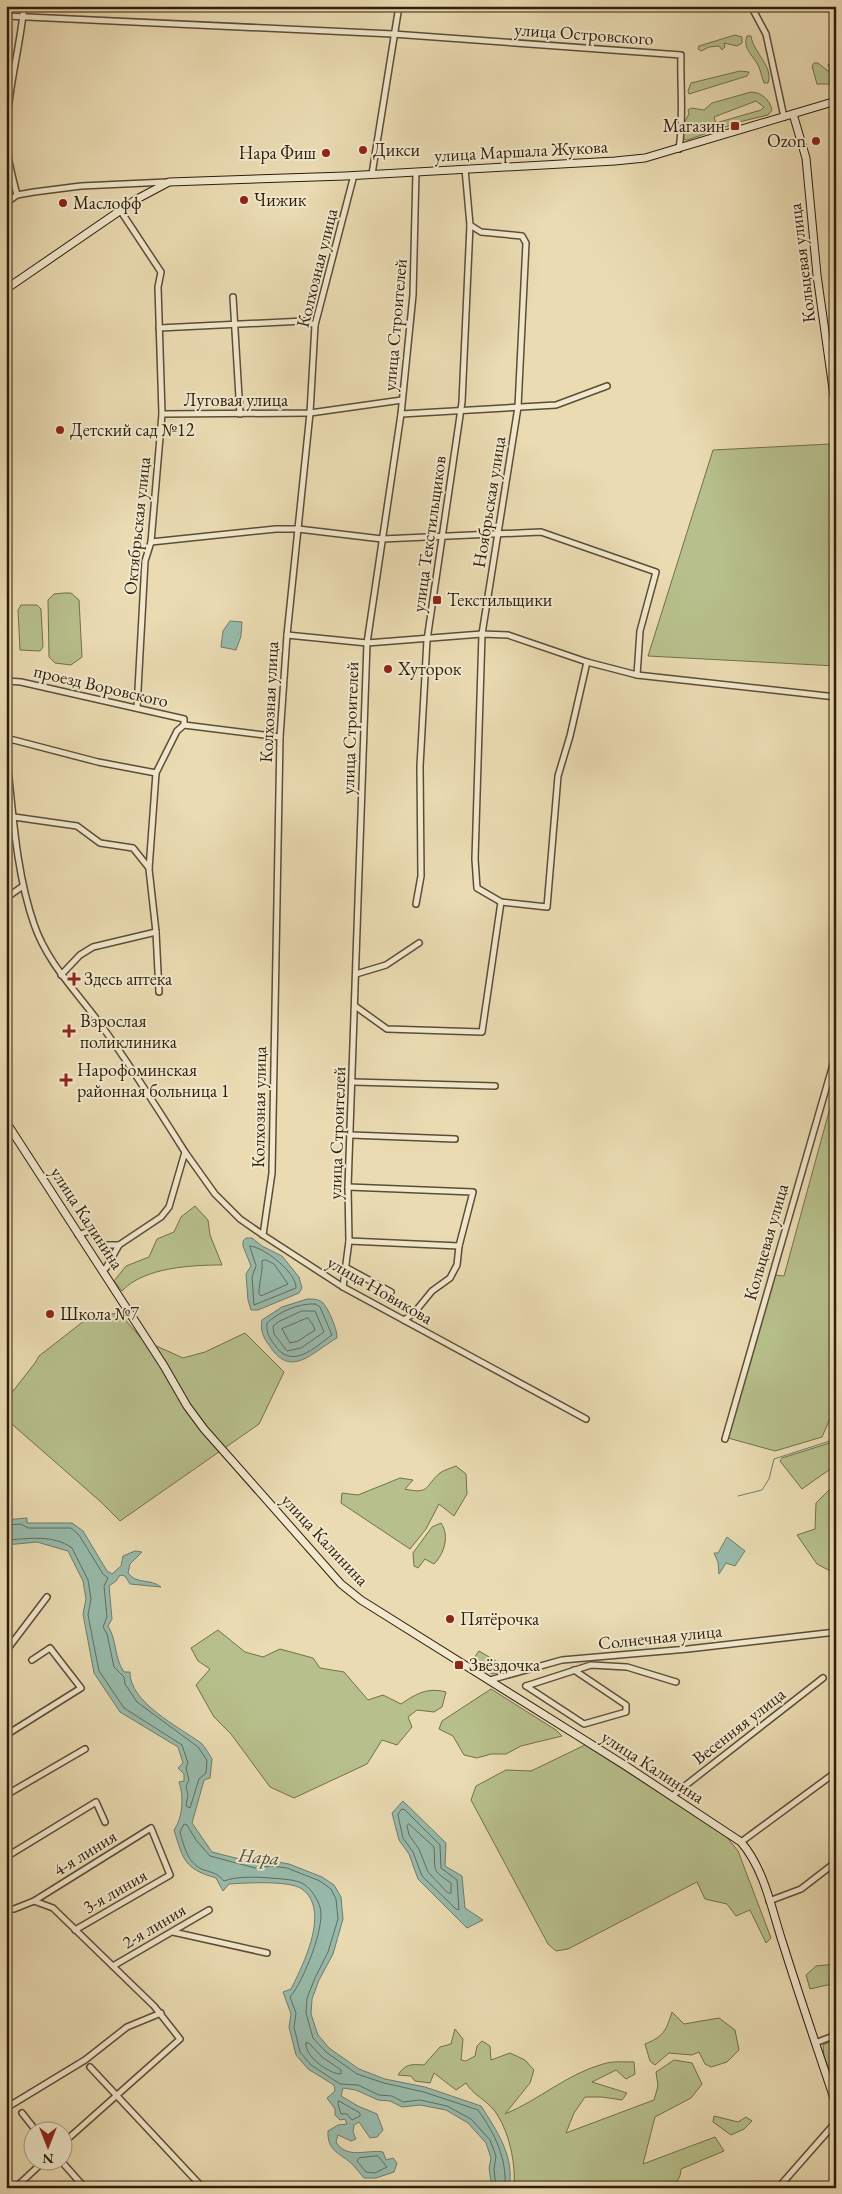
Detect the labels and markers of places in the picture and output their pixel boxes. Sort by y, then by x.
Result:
place label: Магазин [663,114,725,137]
marker: Магазин [729,120,741,132]
place label: Ozon [767,129,806,152]
marker: Ozon [810,135,822,147]
place label: Дикси [373,138,420,161]
place label: Нара Фиш [239,141,317,164]
marker: Дикси [357,144,369,156]
marker: Нара Фиш [320,147,332,159]
place label: Чижик [254,188,307,211]
place label: Маслофф [73,191,142,214]
marker: Чижик [238,194,250,206]
marker: Маслофф [57,197,69,209]
place label: Детский сад №12 [70,418,195,441]
marker: Детский сад №12 [54,424,66,436]
place label: Текстильщики [447,588,553,611]
marker: Текстильщики [431,594,443,606]
place label: Хуторок [397,657,462,680]
marker: Хуторок [382,663,394,675]
place label: Здесь аптека [84,967,173,990]
marker: Здесь аптека [68,973,80,985]
place label: Взрослая поликлиника [80,1009,178,1053]
marker: Взрослая поликлиника [62,1024,76,1038]
place label: Нарофоминская районная больница 1 [77,1058,229,1102]
marker: Нарофоминская районная больница 1 [59,1073,73,1087]
place label: Школа №7 [60,1302,139,1325]
marker: Школа №7 [44,1308,56,1320]
place label: Пятёрочка [460,1607,540,1630]
marker: Пятёрочка [444,1613,456,1625]
place label: Звёздочка [469,1653,541,1676]
marker: Звёздочка [453,1659,465,1671]

